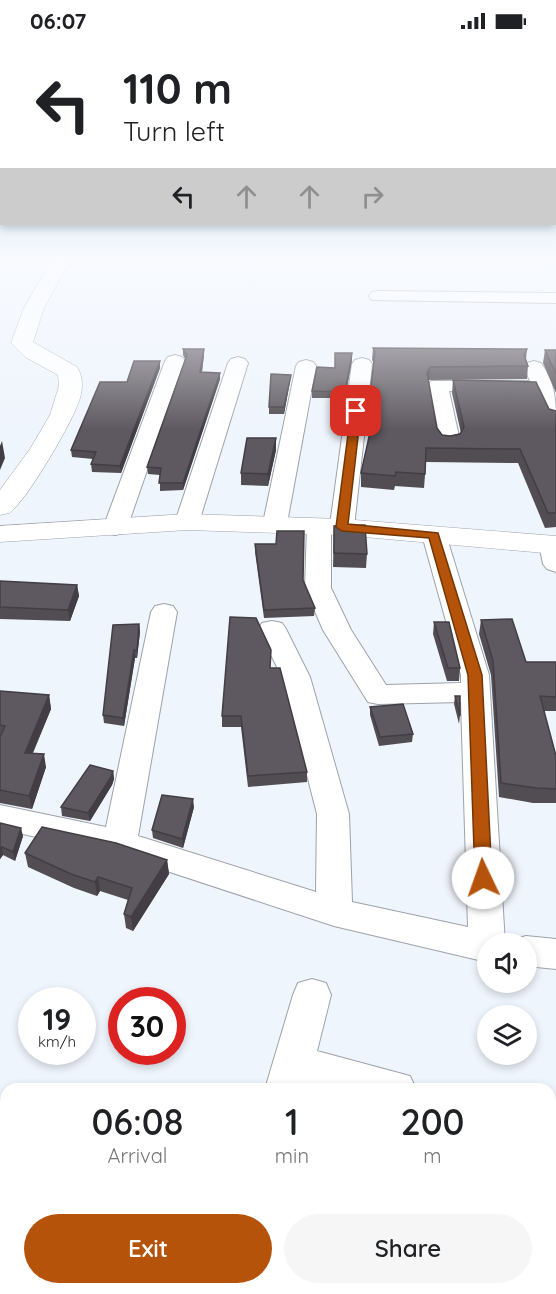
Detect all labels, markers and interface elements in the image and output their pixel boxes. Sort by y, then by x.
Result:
text: 06:07 [30,7,86,35]
text: 110 m [123,62,232,115]
icon: left [24,66,102,144]
text: Turn left [123,114,225,148]
icon: left [167,180,200,213]
icon: ahead [230,180,263,213]
icon: ahead [293,180,326,213]
icon: right [356,180,389,213]
pin [330,385,381,436]
icon: arrive [339,394,372,427]
position arrow [451,846,515,910]
map controls [477,933,537,1065]
button: sound [477,933,537,993]
speed limit sign: 30 [108,987,186,1065]
text: 19 [43,1000,71,1038]
button: layers [477,1005,537,1065]
text: km/h [38,1032,76,1051]
text: 06:08 [91,1099,183,1144]
text: 1 [285,1099,299,1144]
text: 200 [400,1099,465,1144]
text: Arrival [107,1143,167,1168]
text: min [275,1143,309,1168]
text: m [423,1143,442,1168]
button: Exit [24,1214,272,1283]
button: Share [284,1214,532,1283]

